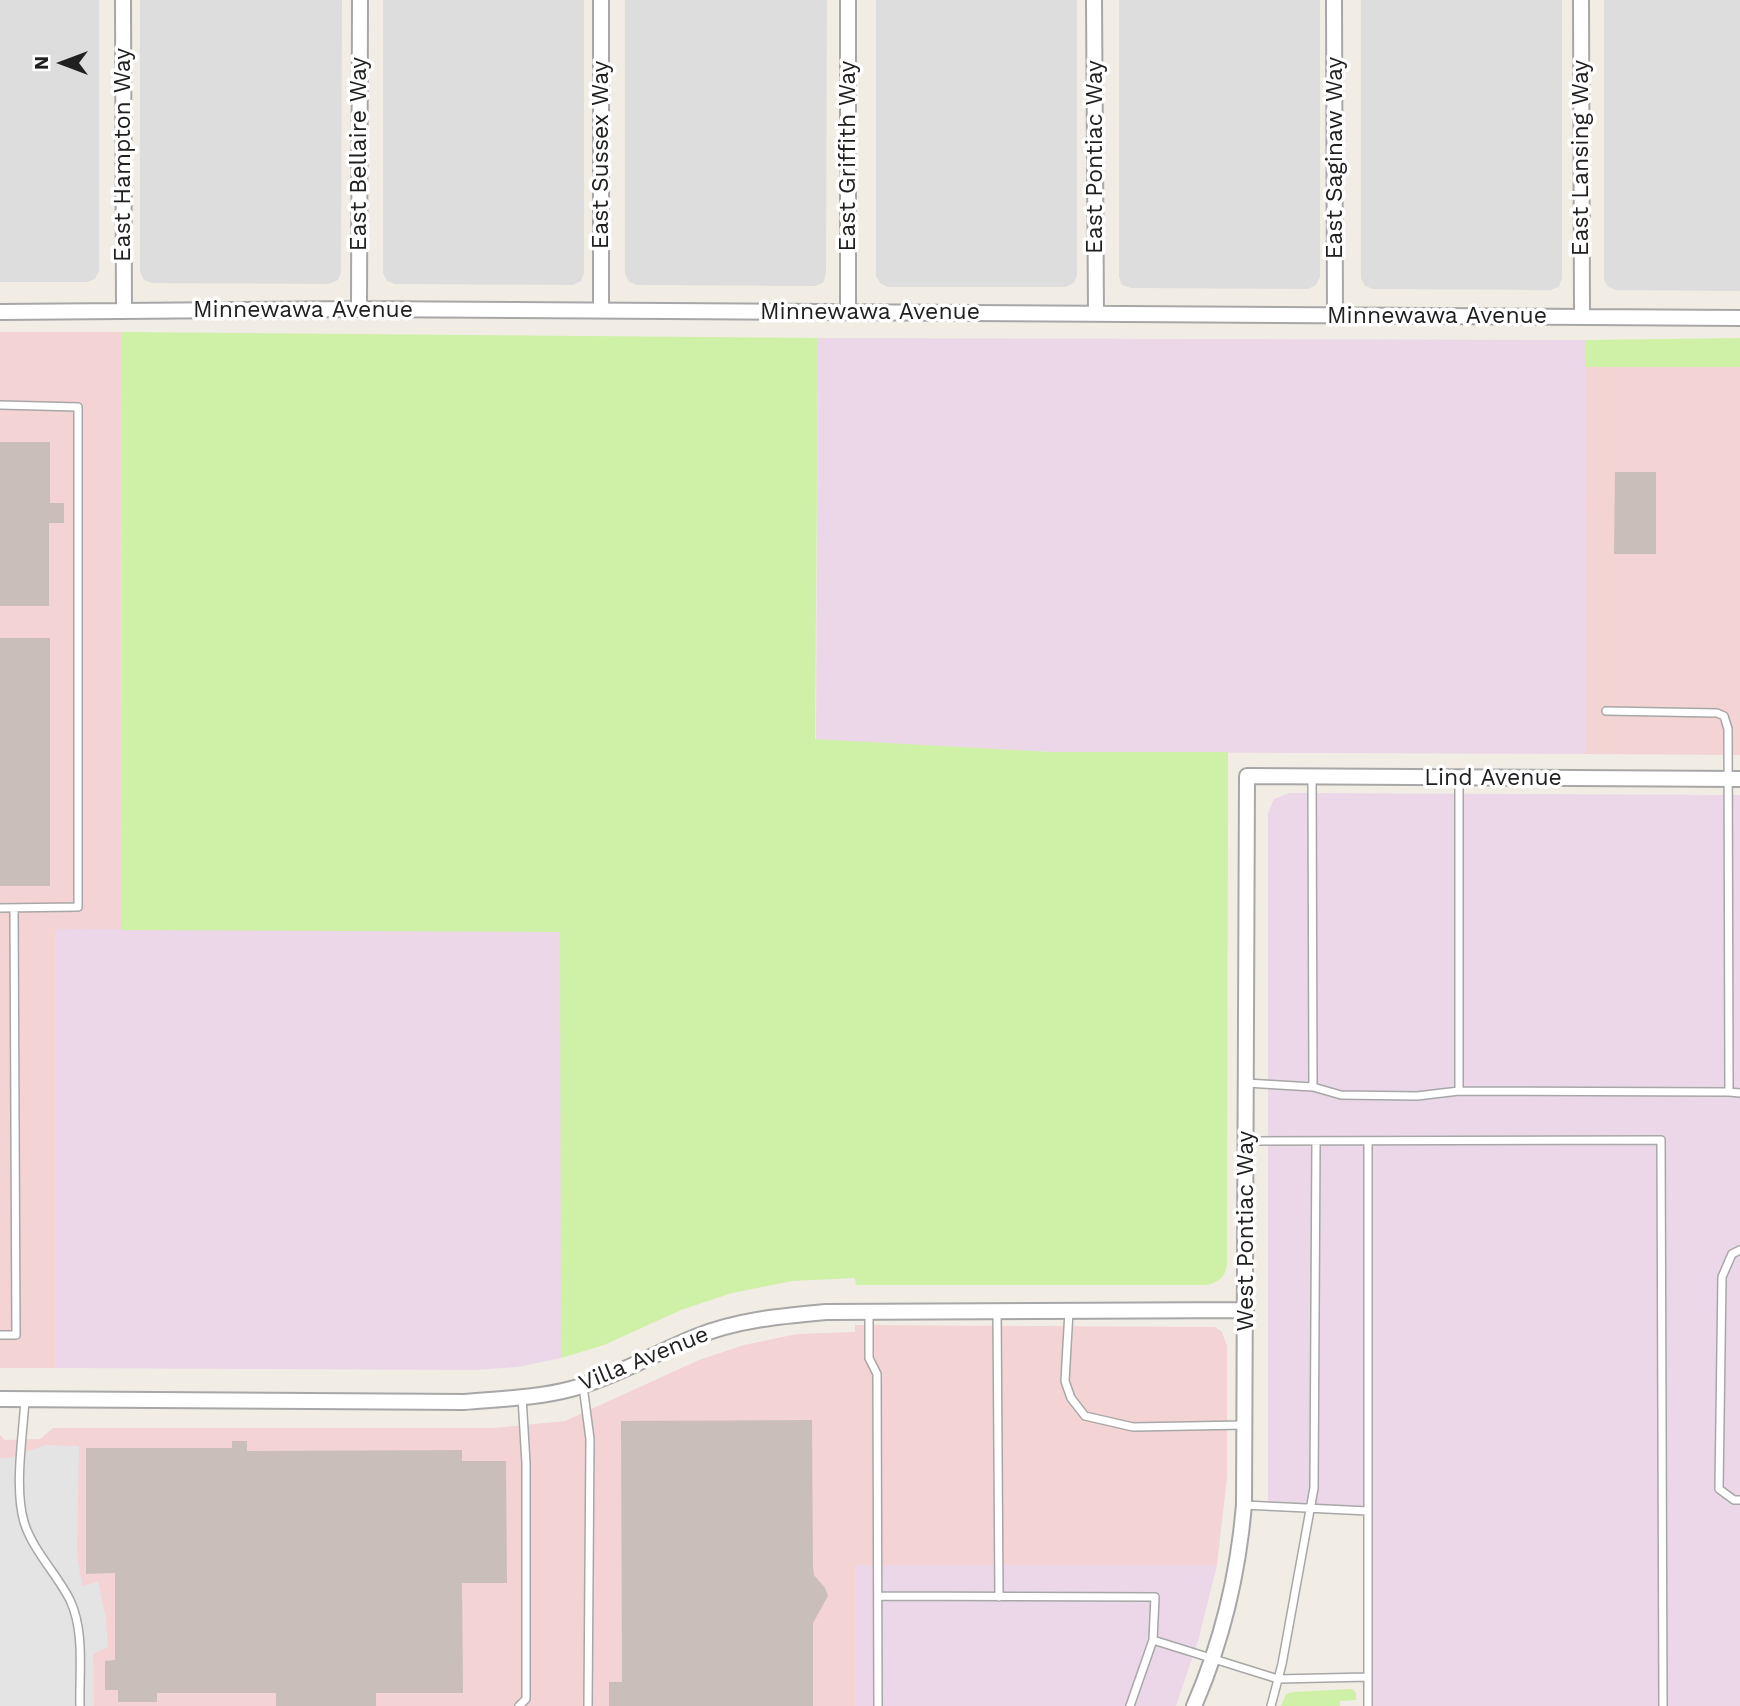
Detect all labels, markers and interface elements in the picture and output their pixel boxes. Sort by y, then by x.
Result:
north arrow [28,28,98,98]
street label: East Hampton Way [109,48,137,262]
text: N [30,56,53,70]
street label: East Bellaire Way [345,57,373,251]
street label: East Saginaw Way [1321,57,1349,259]
street label: East Pontiac Way [1081,60,1109,254]
street label: East Lansing Way [1567,60,1595,256]
street label: East Sussex Way [587,61,615,249]
street label: East Griffith Way [834,61,862,251]
street label: Minnewawa Avenue [193,296,413,324]
street label: Minnewawa Avenue [760,298,980,326]
street label: Minnewawa Avenue [1327,302,1547,330]
street label: Lind Avenue [1424,764,1562,792]
street label: West Pontiac Way [1232,1131,1260,1331]
street label: Villa Avenue [575,1320,713,1398]

